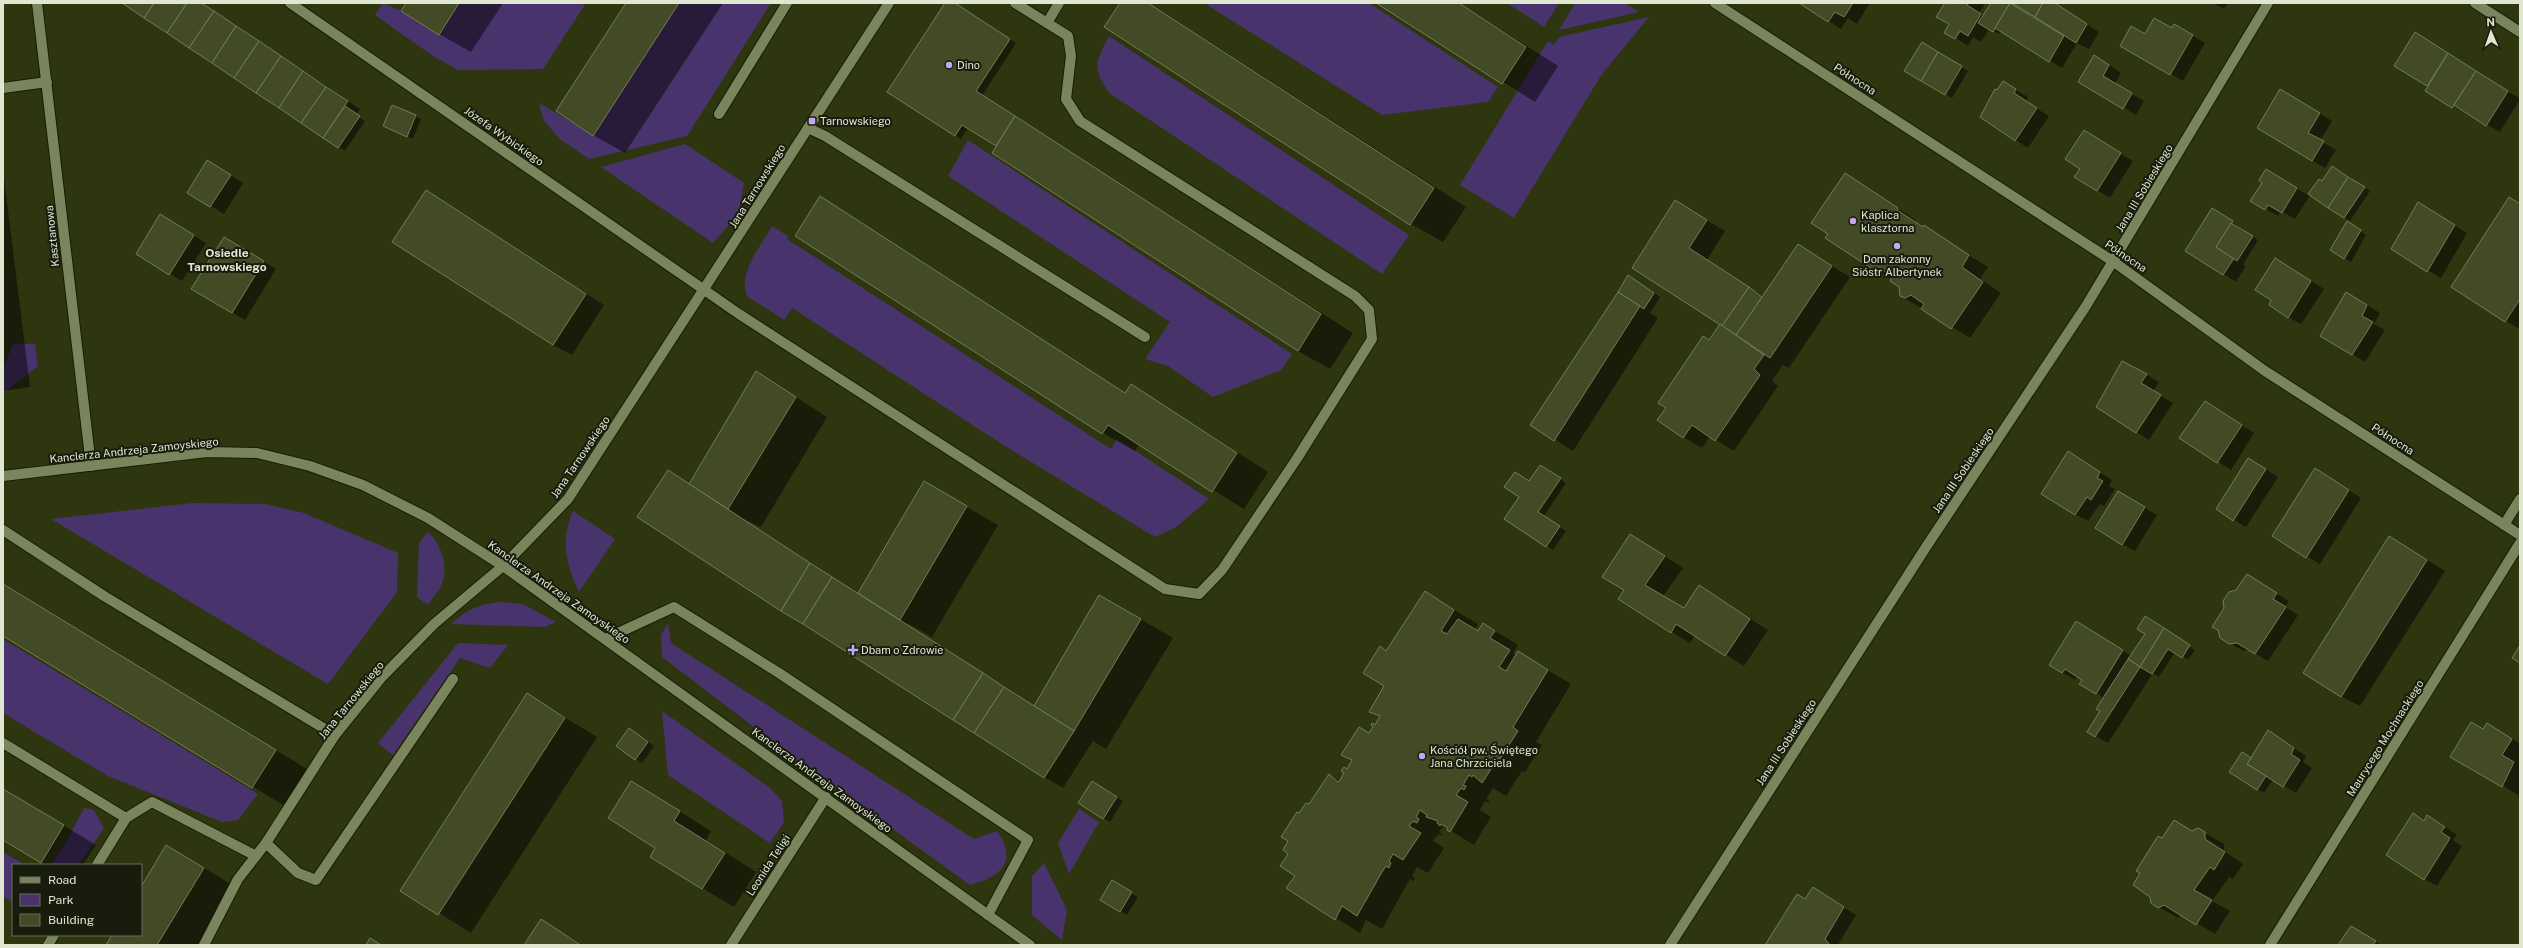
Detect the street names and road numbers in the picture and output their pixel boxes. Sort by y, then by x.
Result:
street label: Północna [1832,61,1878,97]
street label: Józefa Wybickiego [462,104,546,168]
street label: Jana Tarnowskiego [726,142,788,230]
street label: Jana III Sobieskiego [2113,142,2175,234]
street label: Kasztanowa [43,205,61,267]
street label: Północna [2103,238,2149,274]
street label: Jana Tarnowskiego [548,414,612,500]
street label: Północna [2370,421,2416,457]
street label: Jana III Sobieskiego [1930,425,1996,515]
street label: Kanclerza Andrzeja Zamoyskiego [49,435,219,465]
street label: Kanclerza Andrzeja Zamoyskiego [486,538,632,646]
street label: Jana Tarnowskiego [316,659,386,741]
street label: Maurycego Mochnackiego [2344,678,2426,798]
street label: Jana III Sobieskiego [1754,697,1818,787]
street label: Kanclerza Andrzeja Zamoyskiego [750,725,894,835]
street label: Leonida Teligi [744,832,792,898]

